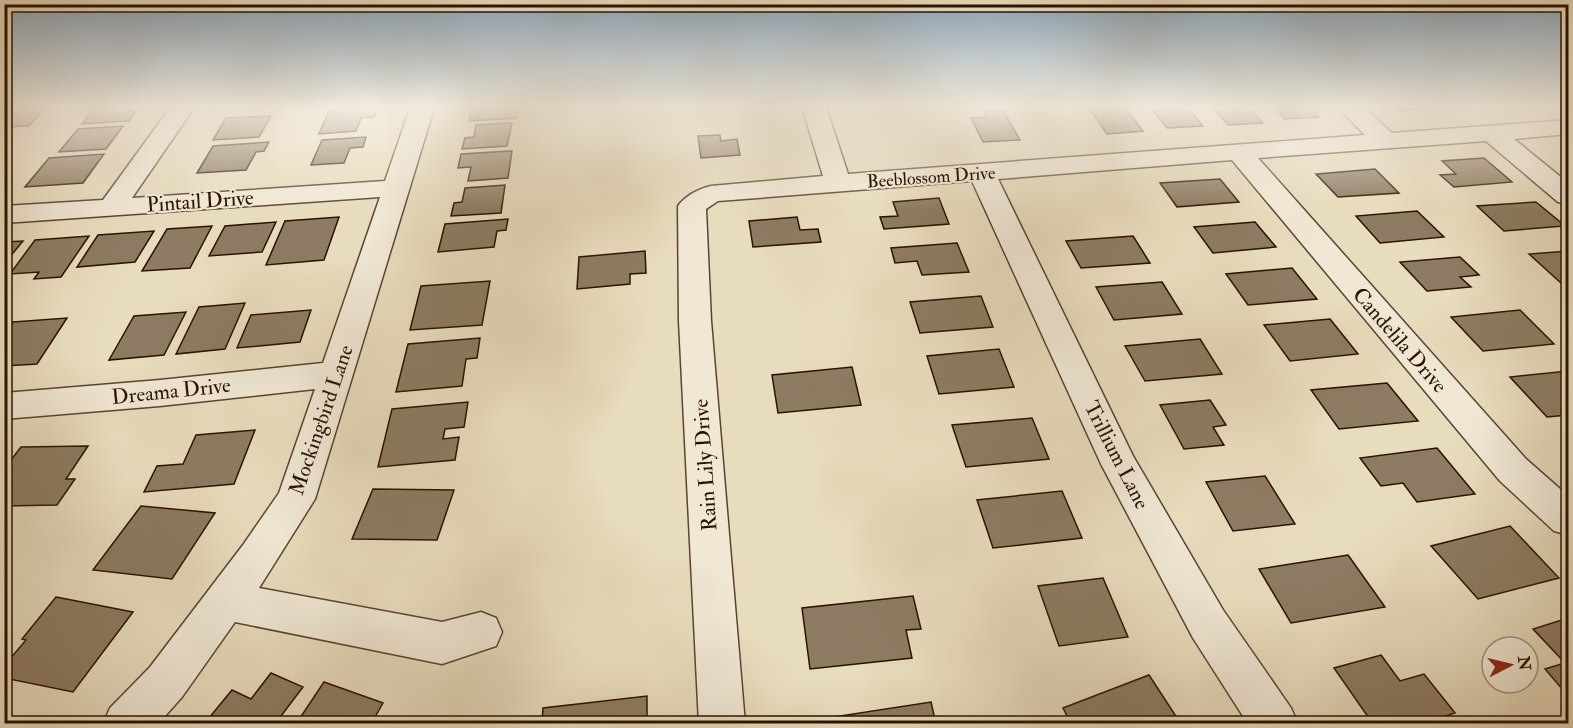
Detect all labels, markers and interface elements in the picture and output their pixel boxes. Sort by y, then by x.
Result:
street label: Beeblossom Drive [866,162,997,193]
street label: Pintail Drive [146,184,255,219]
street label: Candelila Drive [1346,282,1453,399]
street label: Mockingbird Lane [283,341,360,499]
street label: Dreama Drive [110,372,232,411]
street label: Trillium Lane [1078,397,1155,514]
street label: Rain Lily Drive [687,398,724,532]
north arrow [1480,635,1540,695]
text: N [1513,654,1535,672]

